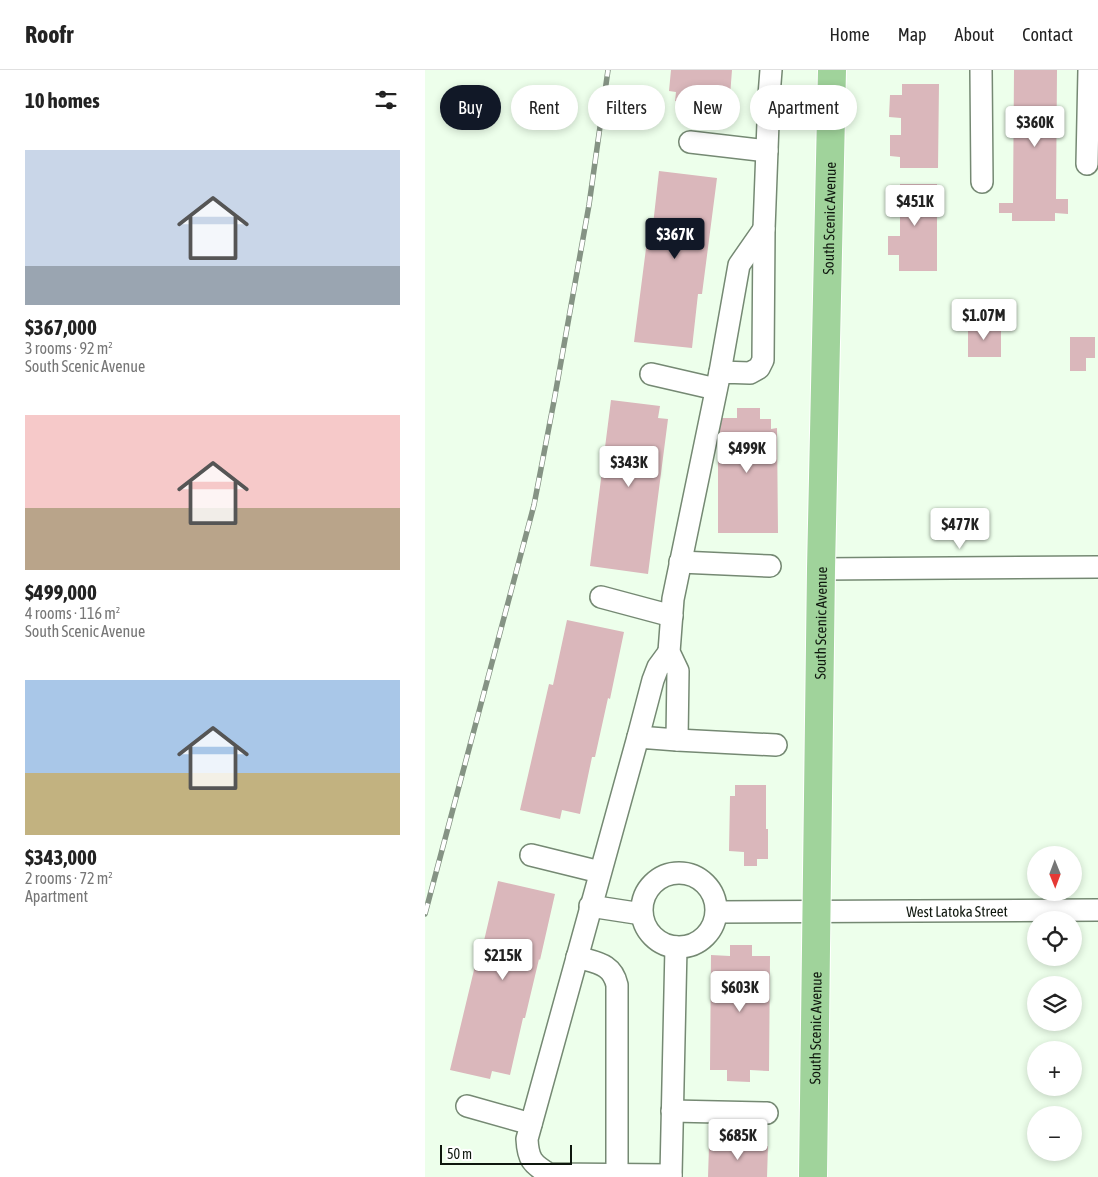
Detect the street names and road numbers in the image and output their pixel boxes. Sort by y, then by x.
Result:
street label: South Scenic Avenue [819,161,838,275]
street label: South Scenic Avenue [811,566,830,680]
street label: West Latoka Street [906,902,1008,920]
street label: South Scenic Avenue [806,971,824,1085]

